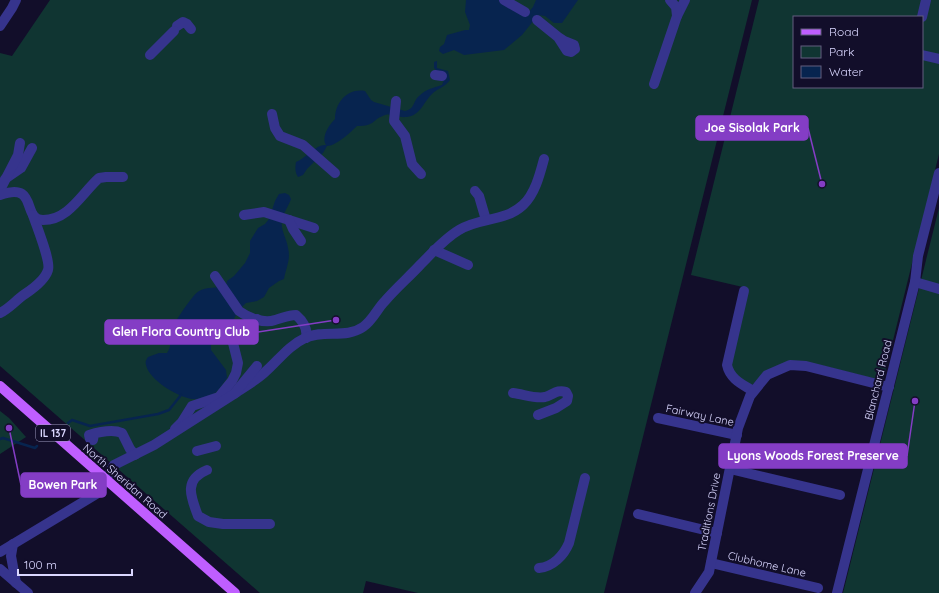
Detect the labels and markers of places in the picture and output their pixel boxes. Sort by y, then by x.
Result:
callout: Joe Sisolak Park [696,116,808,140]
callout: Glen Flora Country Club [105,320,258,344]
callout: Lyons Woods Forest Preserve [719,444,907,468]
callout: Bowen Park [21,473,106,497]

